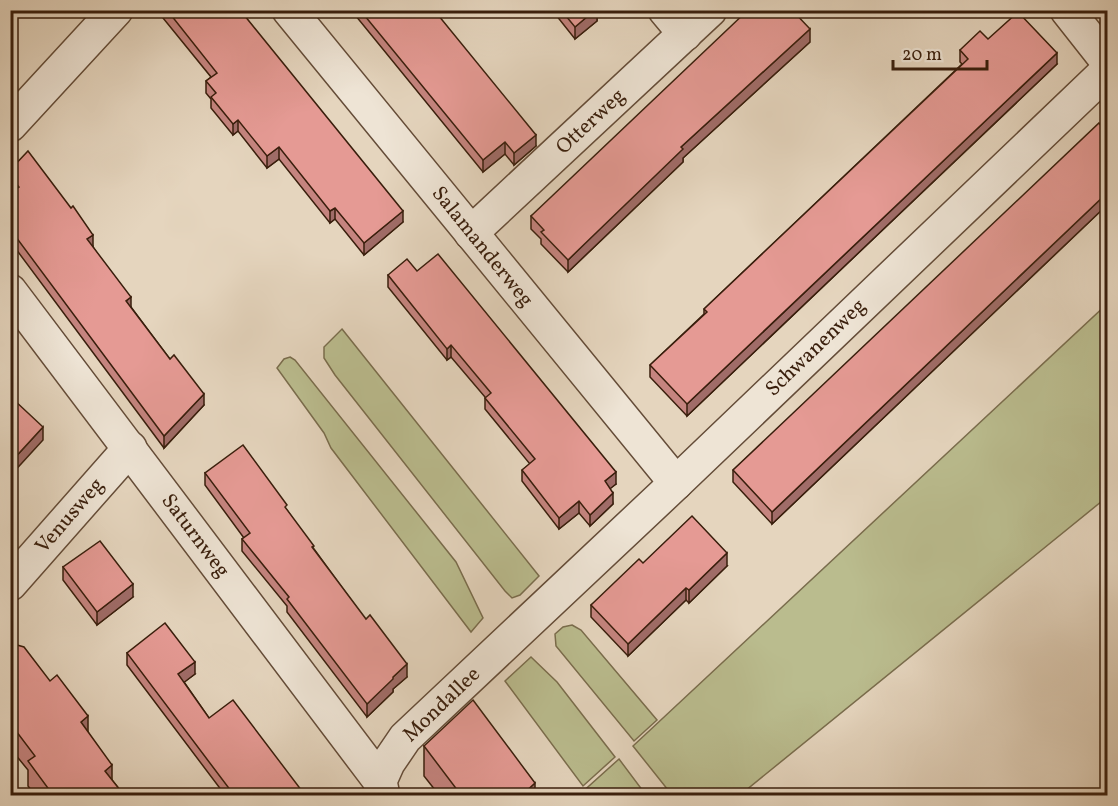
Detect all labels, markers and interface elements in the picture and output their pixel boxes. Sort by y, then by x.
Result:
scale bar [893,33,988,71]
text: 20 m [902,43,942,68]
street label: Otterweg [550,82,632,162]
street label: Salamanderweg [424,180,540,314]
street label: Schwanenweg [759,292,873,404]
street label: Venusweg [29,472,111,560]
street label: Saturnweg [154,488,236,584]
street label: Mondallee [397,661,487,749]

